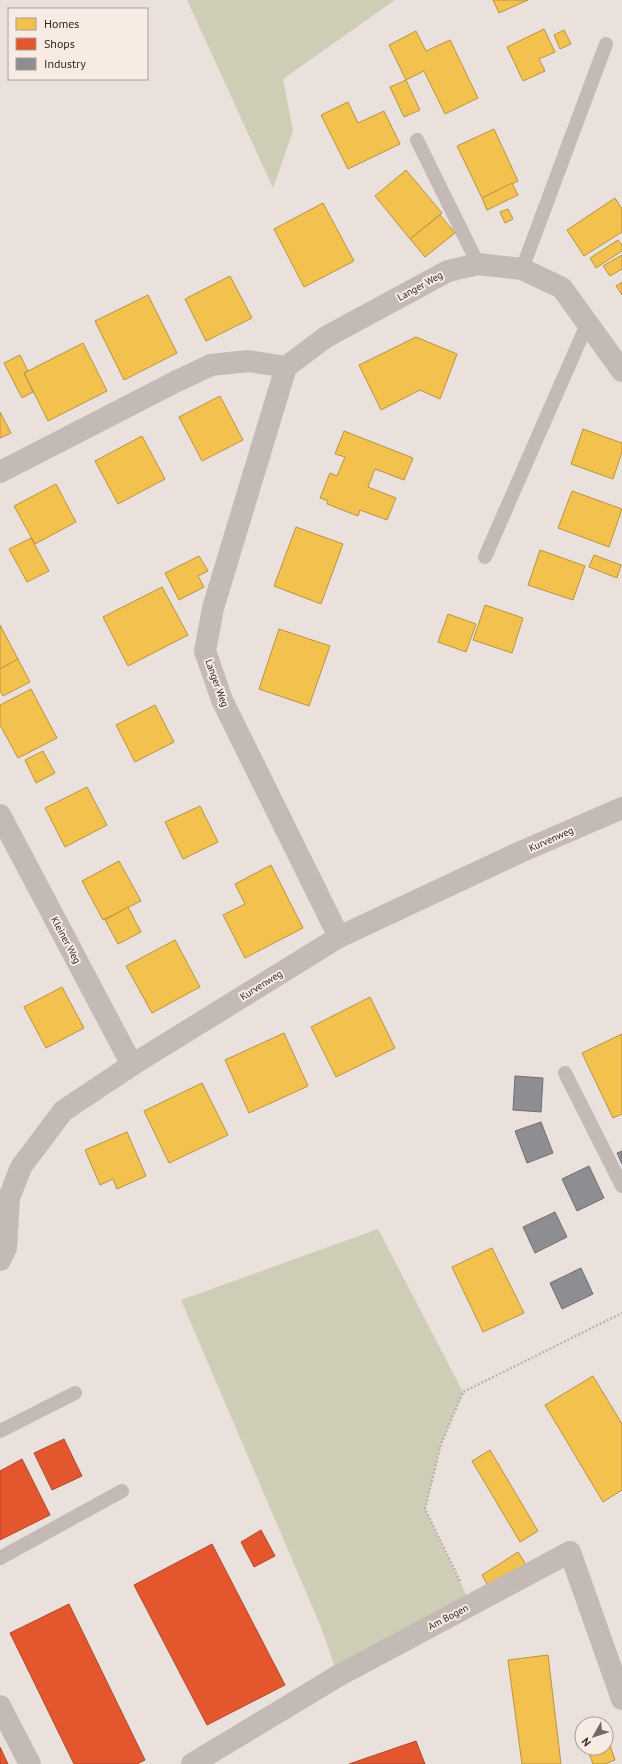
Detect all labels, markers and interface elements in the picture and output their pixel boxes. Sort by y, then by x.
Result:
legend [8,8,148,80]
text: Homes [44,16,79,31]
text: Shops [44,36,75,51]
text: Industry [44,56,86,71]
street label: Langer Weg [395,268,445,304]
street label: Langer Weg [202,657,232,709]
street label: Kurvenweg [527,823,575,855]
street label: Kleiner Weg [48,914,84,966]
street label: Kurvenweg [237,967,285,1003]
street label: Am Bogen [426,1601,470,1633]
north arrow [574,1716,614,1756]
text: N [579,1735,594,1750]

